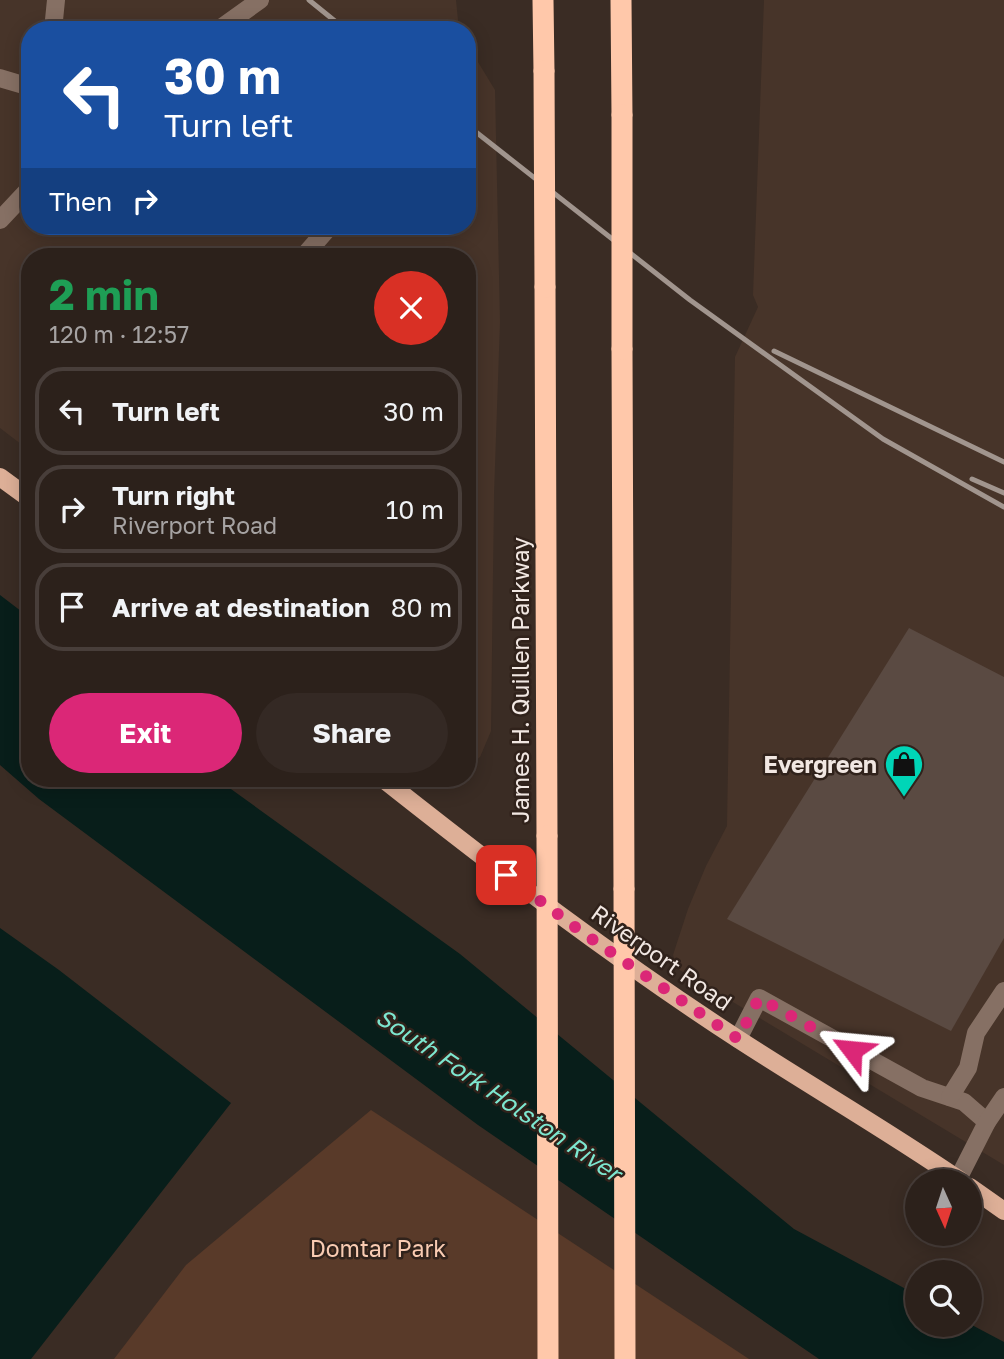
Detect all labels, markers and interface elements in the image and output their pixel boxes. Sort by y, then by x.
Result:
text: 30 m [164,46,281,105]
icon: left [49,49,140,140]
text: Turn left [164,106,293,144]
icon: right [126,182,164,220]
text: Then [49,186,112,217]
text: 2 min [49,269,159,319]
button: close [374,271,448,345]
text: 120 m · 12:57 [49,320,189,348]
icon: left [53,392,91,430]
text: Turn left [112,396,220,427]
text: 30 m [383,396,444,427]
text: Turn right [112,480,235,511]
icon: right [53,490,91,528]
text: 10 m [386,494,444,525]
text: Riverport Road [112,511,277,539]
street label: James H. Quillen Parkway [506,537,534,823]
icon: arrive [53,588,91,626]
text: Arrive at destination [112,592,370,623]
text: 80 m [391,592,452,623]
button: Exit [49,693,242,773]
button: Share [256,693,448,773]
shop icon: Evergreen [883,743,925,798]
place label: Evergreen [764,750,877,778]
pin [476,845,536,905]
icon: arrive [487,856,525,894]
street label: Riverport Road [586,898,738,1016]
water label: South Fork Holston River [371,1001,630,1189]
position arrow [815,1013,889,1087]
north arrow [905,1169,982,1246]
map controls [905,1169,982,1337]
park label: Domtar Park [310,1234,446,1262]
button: search [905,1260,982,1337]

